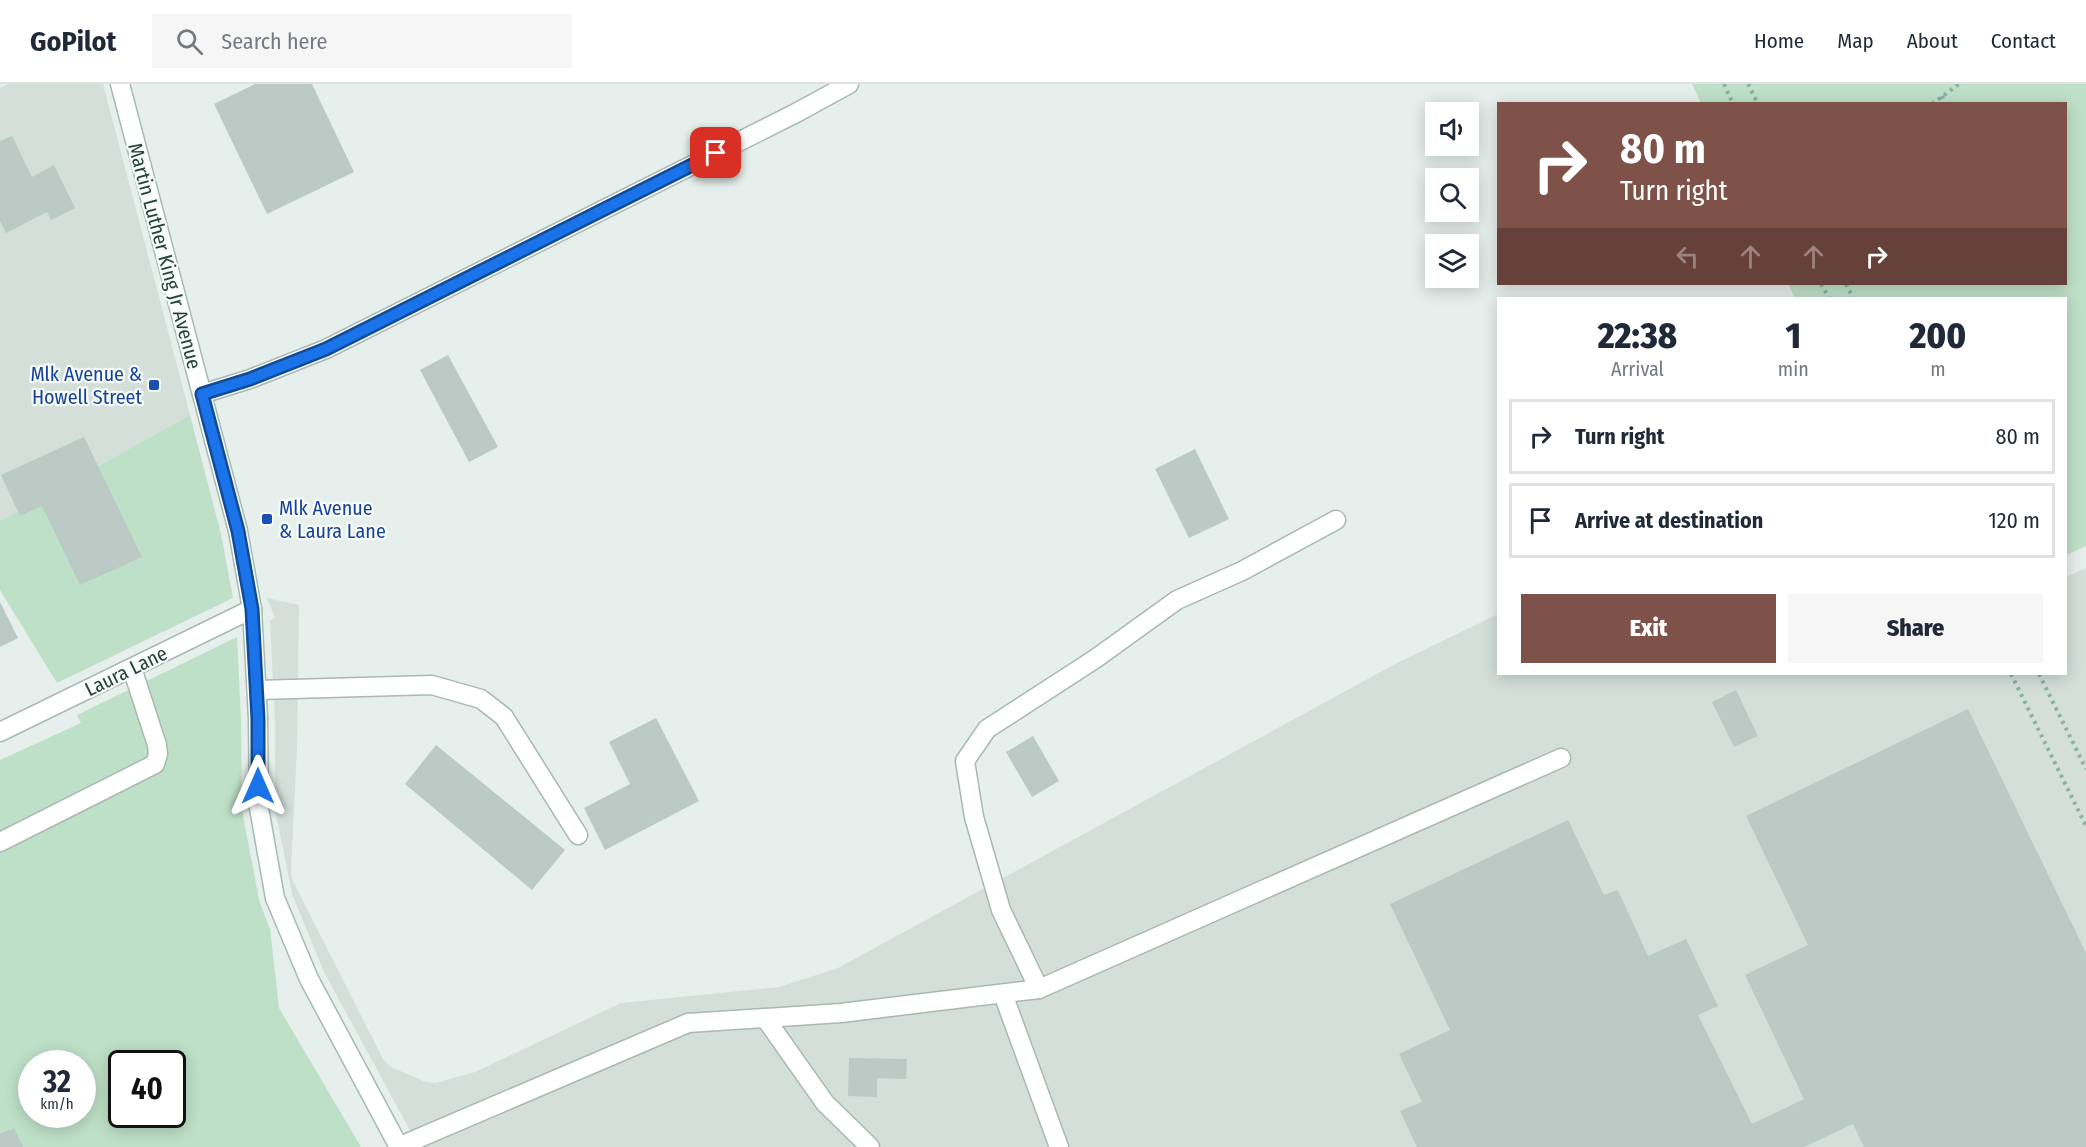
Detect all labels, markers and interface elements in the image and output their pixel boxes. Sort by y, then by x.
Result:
search box [152,14,572,68]
text: GoPilot [30,25,116,58]
icon: search [173,25,206,58]
text: Search here [221,28,327,55]
text: Home [1754,28,1804,54]
text: Map [1837,28,1874,54]
text: About [1907,28,1958,54]
text: Contact [1991,28,2056,54]
map controls [1425,102,1479,288]
button: sound [1425,102,1479,156]
text: 80 m [1620,124,1706,174]
icon: right [1521,126,1599,204]
pin [690,127,741,178]
icon: arrive [699,136,732,169]
street label: Martin Luther King Jr Avenue [123,140,207,372]
button: search [1425,168,1479,222]
text: Turn right [1620,175,1728,207]
button: layers [1425,234,1479,288]
icon: left [1671,240,1704,273]
icon: ahead [1734,240,1767,273]
icon: ahead [1797,240,1830,273]
icon: right [1860,240,1893,273]
text: 22:38 [1598,314,1677,358]
text: 1 [1785,314,1801,358]
text: 200 [1909,314,1966,358]
text: Arrival [1611,357,1664,381]
text: min [1778,357,1809,381]
text: m [1930,357,1946,381]
place label: Mlk Avenue & Howell Street [30,362,142,409]
marker: Mlk Avenue & Howell Street [147,378,161,392]
icon: right [1524,420,1557,453]
text: Turn right [1575,423,1664,450]
text: 80 m [1995,423,2040,450]
place label: Mlk Avenue & Laura Lane [279,496,386,543]
icon: arrive [1524,504,1557,537]
text: Arrive at destination [1575,507,1763,534]
text: 120 m [1988,507,2040,534]
marker: Mlk Avenue & Laura Lane [260,512,274,526]
button: Exit [1521,594,1776,663]
button: Share [1788,594,2043,663]
street label: Laura Lane [81,641,171,701]
position arrow [226,754,290,818]
speed limit sign: 40 [108,1050,186,1128]
text: 32 [43,1064,71,1100]
text: km/h [40,1095,74,1113]

